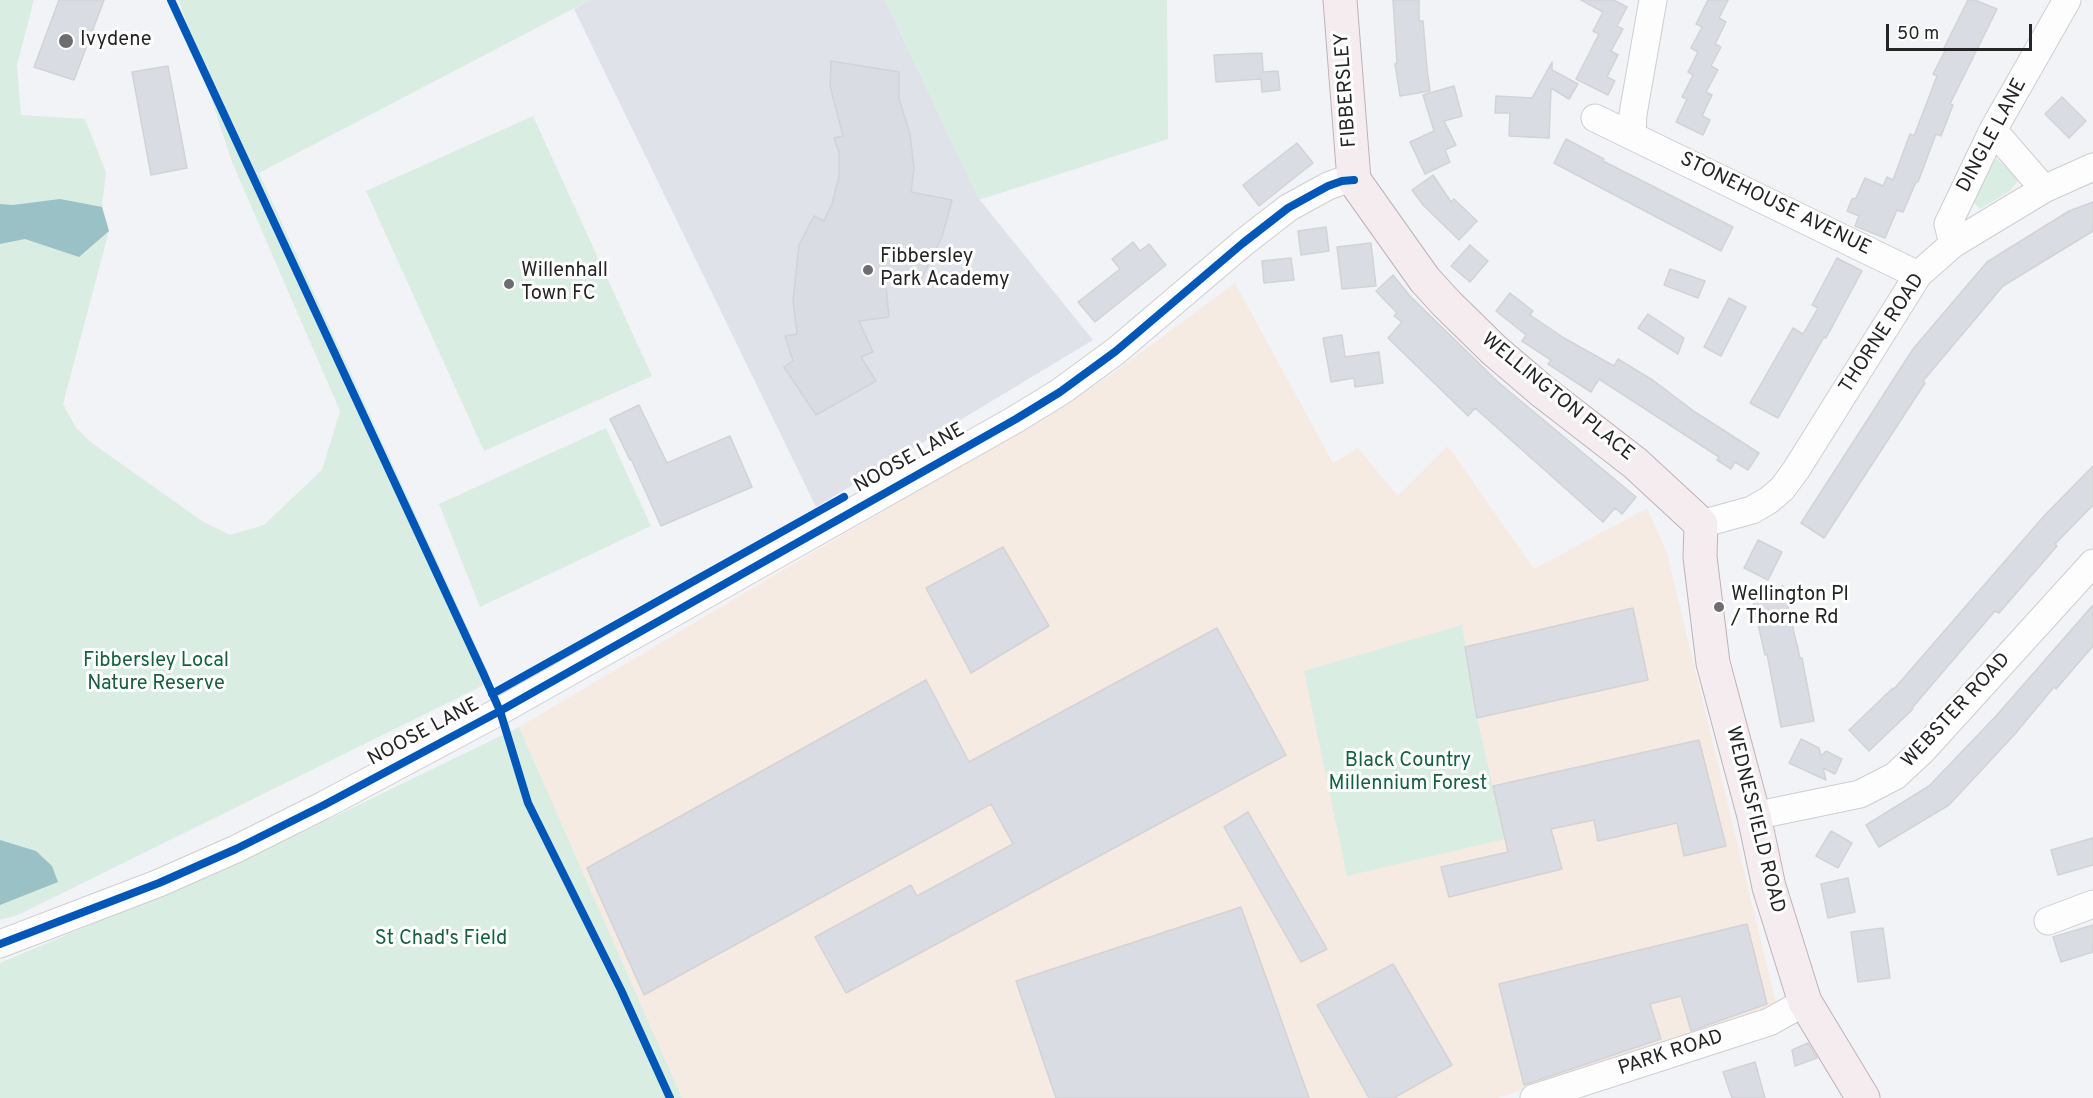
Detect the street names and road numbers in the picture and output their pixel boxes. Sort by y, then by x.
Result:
street label: FIBBERSLEY [1331,32,1363,148]
street label: DINGLE LANE [1953,75,2033,197]
street label: STONEHOUSE AVENUE [1675,148,1875,262]
street label: THORNE ROAD [1835,270,1931,398]
street label: WELLINGTON PLACE [1476,329,1638,467]
street label: NOOSE LANE [851,419,969,499]
street label: WEBSTER ROAD [1898,649,2016,773]
street label: NOOSE LANE [364,694,484,772]
street label: WEDNESFIELD ROAD [1719,724,1789,916]
street label: PARK ROAD [1616,1026,1726,1082]

